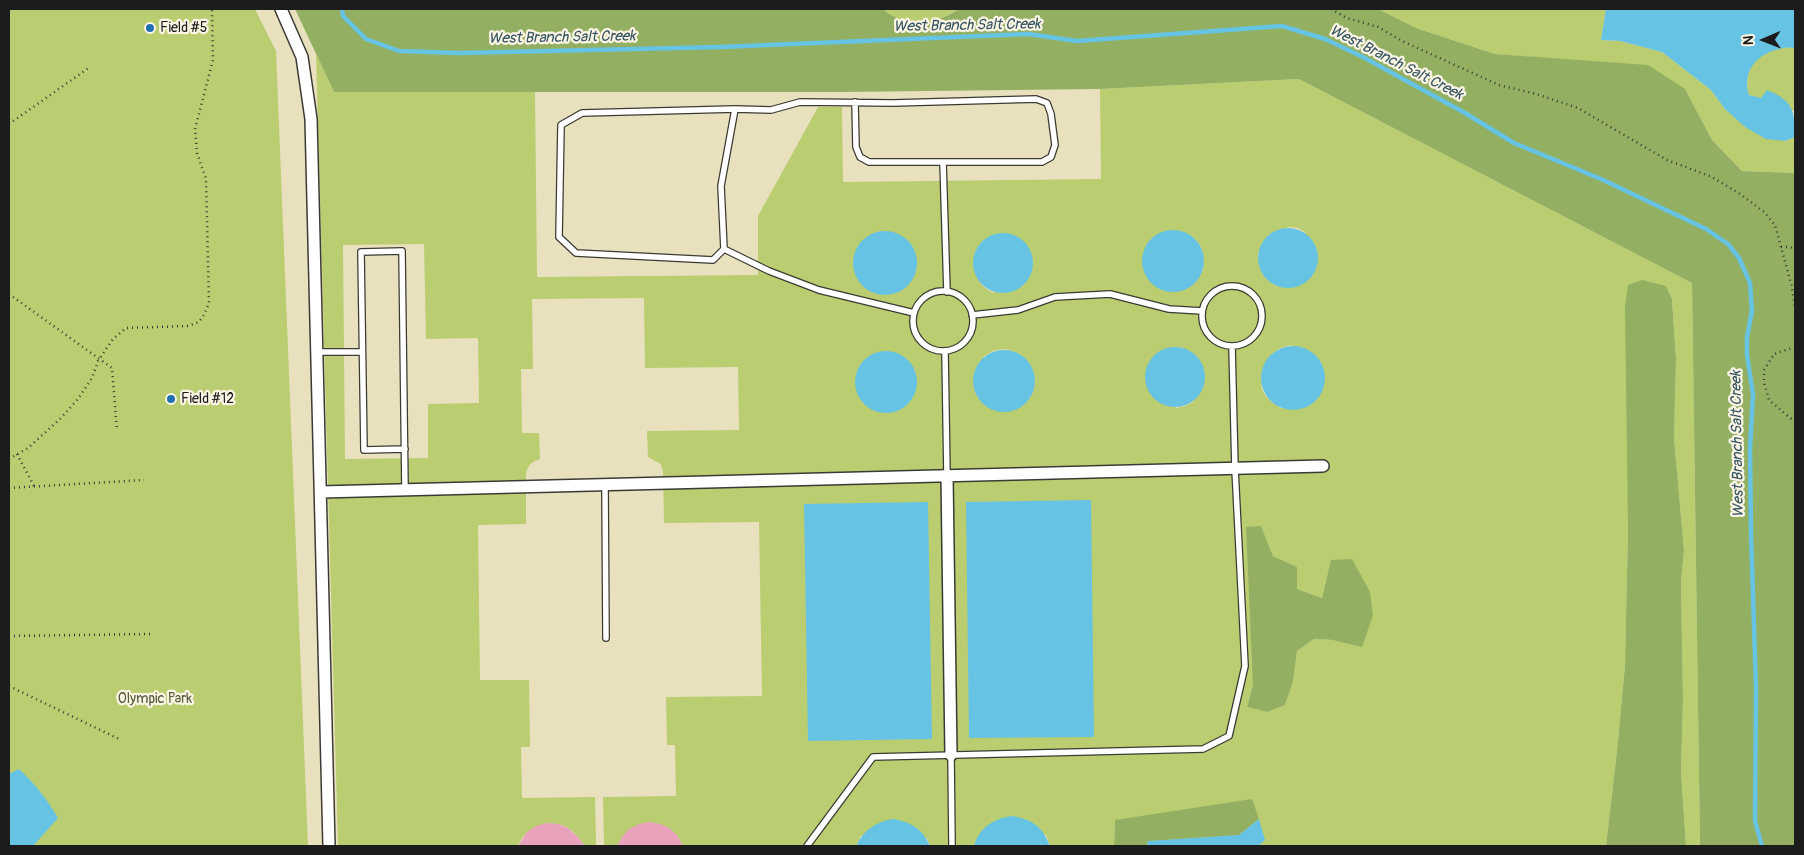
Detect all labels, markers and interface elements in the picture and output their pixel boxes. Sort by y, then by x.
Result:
north arrow [1739,15,1789,65]
water label: West Branch Salt Creek [893,16,1041,36]
place label: Field #5 [160,20,207,36]
marker: Field #5 [144,22,156,34]
water label: West Branch Salt Creek [1326,22,1466,104]
water label: West Branch Salt Creek [488,28,636,48]
text: N [1740,35,1757,45]
water label: West Branch Salt Creek [1728,370,1748,518]
place label: Field #12 [181,391,234,407]
marker: Field #12 [165,393,177,405]
park label: Olympic Park [118,691,192,707]

